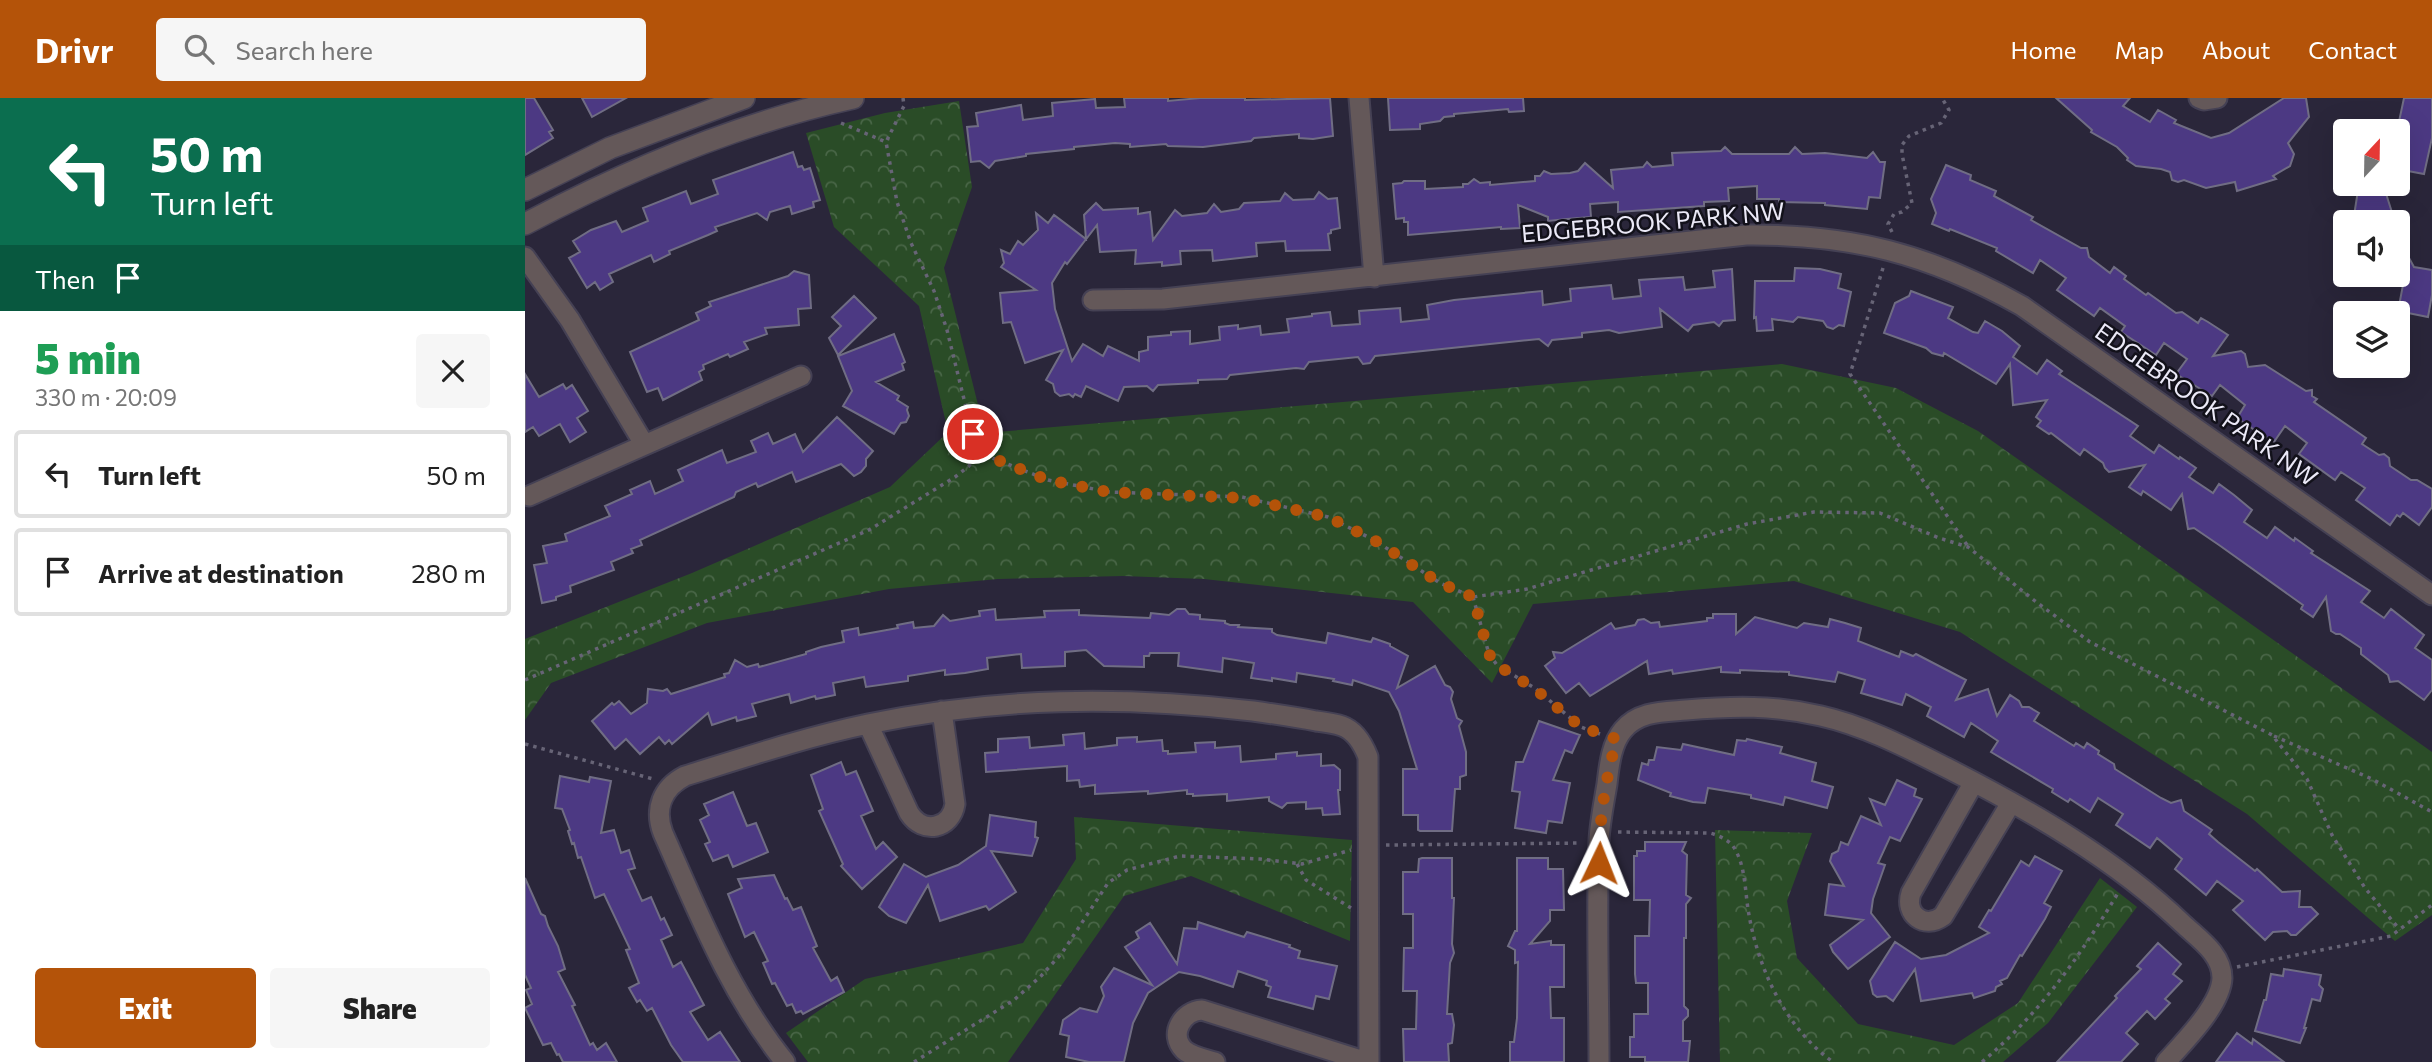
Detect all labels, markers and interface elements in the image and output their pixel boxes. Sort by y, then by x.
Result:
search box [156,18,646,81]
text: Drivr [35,29,114,70]
icon: search [180,30,218,68]
text: Search here [236,34,373,65]
text: Home [2011,35,2077,64]
text: Map [2115,35,2164,64]
text: About [2202,35,2270,64]
text: Contact [2308,35,2397,64]
north arrow [2333,119,2410,196]
map controls [2333,119,2410,378]
text: 50 m [150,122,263,182]
icon: left [35,126,126,217]
text: Turn left [150,182,274,222]
street label: EDGEBROOK PARK NW [1520,196,1786,247]
button: sound [2333,210,2410,287]
icon: arrive [109,259,147,297]
text: Then [35,263,95,294]
button: layers [2333,301,2410,378]
street label: EDGEBROOK PARK NW [2090,316,2324,492]
text: 5 min [35,331,141,383]
button: close [416,334,490,408]
text: 330 m · 20:09 [35,383,177,411]
pin [943,404,1003,464]
icon: arrive [954,415,992,453]
icon: left [39,455,77,493]
text: Turn left [98,459,201,490]
text: 50 m [426,459,486,490]
icon: arrive [39,553,77,591]
text: Arrive at destination [98,557,344,588]
text: 280 m [411,557,486,588]
position arrow [1562,826,1636,900]
button: Exit [35,968,256,1048]
button: Share [270,968,490,1048]

